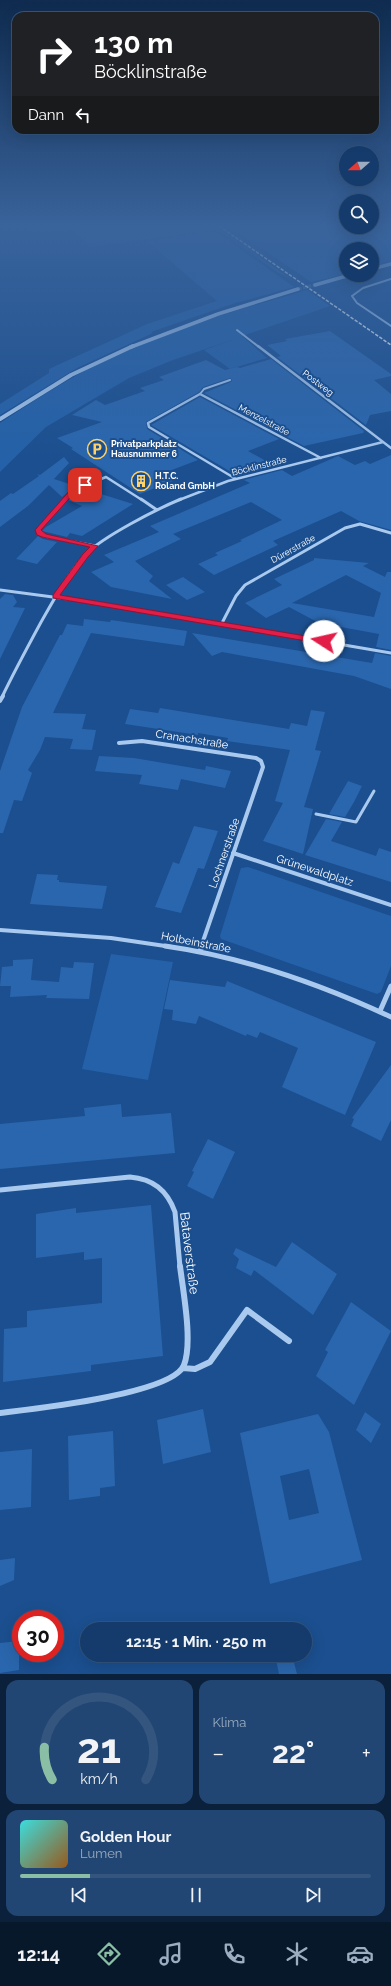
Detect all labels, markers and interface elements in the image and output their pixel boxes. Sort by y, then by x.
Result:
text: 130 m [94,27,173,60]
icon: right [28,28,80,80]
text: Böcklinstraße [94,61,207,82]
icon: left [72,104,94,126]
text: Dann [28,106,64,124]
north arrow [339,146,379,186]
map controls [339,146,379,282]
button: search [339,194,379,234]
button: layers [339,242,379,282]
street label: Postweg [301,368,335,398]
street label: Menzelstraße [237,402,292,438]
parking icon: Privatparkplatz Hausnummer 6 [86,438,108,460]
place label: Privatparkplatz Hausnummer 6 [111,439,177,459]
street label: Böcklinstraße [230,454,288,478]
pin [68,468,102,502]
building icon: H.T.C. Roland GmbH [130,470,152,492]
place label: H.T.C. Roland GmbH [155,471,215,491]
icon: arrive [74,474,96,496]
street label: Dürerstraße [269,532,317,565]
position arrow [303,620,345,662]
street label: Cranachstraße [155,727,230,752]
street label: Lochnerstraße [206,816,243,890]
street label: Grünewaldplatz [275,852,356,889]
street label: Holbeinstraße [160,929,233,956]
street label: Bataverstraße [177,1211,202,1295]
speed limit sign: 30 [12,1610,64,1662]
text: 12:15 · 1 Min. · 250 m [126,1633,266,1651]
text: Klima [213,1715,246,1730]
text: 21 [77,1724,121,1773]
text: 22° [272,1735,314,1770]
text: − [213,1740,224,1766]
text: + [362,1740,371,1766]
text: km/h [80,1771,118,1787]
text: Golden Hour [80,1828,171,1846]
text: Lumen [80,1846,122,1861]
icon: previous [68,1884,90,1906]
icon: pause [185,1884,207,1906]
icon: next [302,1884,324,1906]
icon: directions [95,1940,123,1968]
icon: music [157,1940,185,1968]
icon: phone [220,1940,248,1968]
icon: climate [283,1940,311,1968]
icon: car [346,1940,374,1968]
text: 12:14 [17,1944,60,1965]

